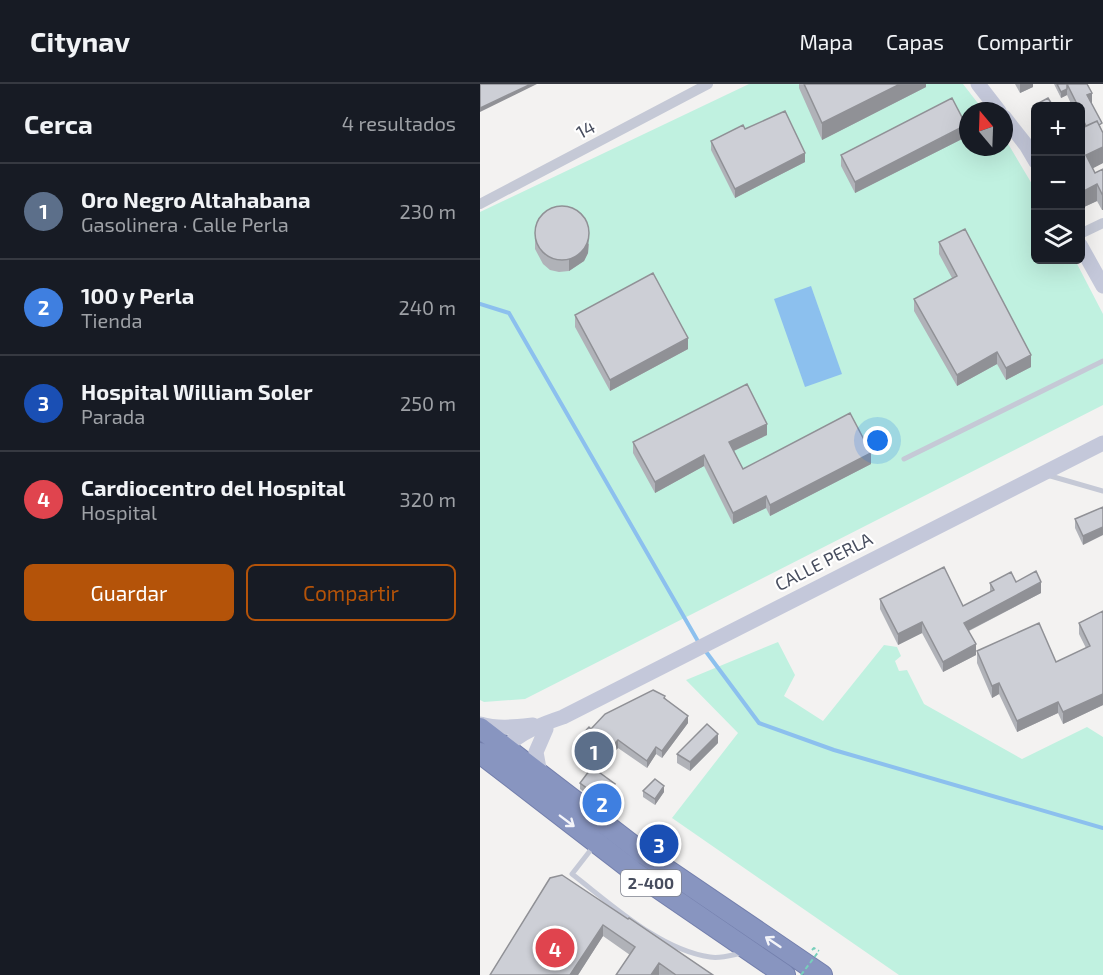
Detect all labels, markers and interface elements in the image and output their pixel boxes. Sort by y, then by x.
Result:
text: Citynav [30,24,130,58]
text: Mapa [799,29,853,54]
text: Capas [886,29,944,54]
text: Compartir [977,29,1073,54]
north arrow [959,102,1013,156]
map controls [1031,102,1085,264]
button: + [1031,102,1085,156]
text: Cerca [24,108,93,139]
text: 4 resultados [342,111,456,135]
street label: 14 [572,115,599,143]
button: − [1031,156,1085,210]
text: Oro Negro Altahabana [81,186,311,212]
text: 1 [39,199,48,223]
text: 230 m [400,199,456,223]
button: layers [1031,210,1085,264]
text: Gasolinera · Calle Perla [81,212,289,236]
text: 100 y Perla [81,282,194,308]
text: 2 [38,295,49,319]
text: 240 m [398,295,456,319]
text: Tienda [81,308,142,332]
text: Hospital William Soler [81,378,313,404]
text: 3 [38,391,49,415]
text: 250 m [400,391,456,415]
text: Parada [81,404,145,428]
your location [863,426,892,455]
text: Cardiocentro del Hospital [81,474,346,500]
text: 4 [37,487,50,511]
text: 320 m [400,487,456,511]
text: Hospital [81,500,157,524]
street label: CALLE PERLA [771,527,877,595]
button: Guardar [24,564,234,621]
button: Compartir [246,564,456,621]
pin: 1 [574,728,614,774]
pin: 2 [582,780,622,826]
one-way arrow [559,815,575,828]
pin: 3 [640,822,678,867]
road number: 2-400 [621,870,681,896]
pin: 4 [536,926,574,970]
one-way arrow [766,936,782,948]

